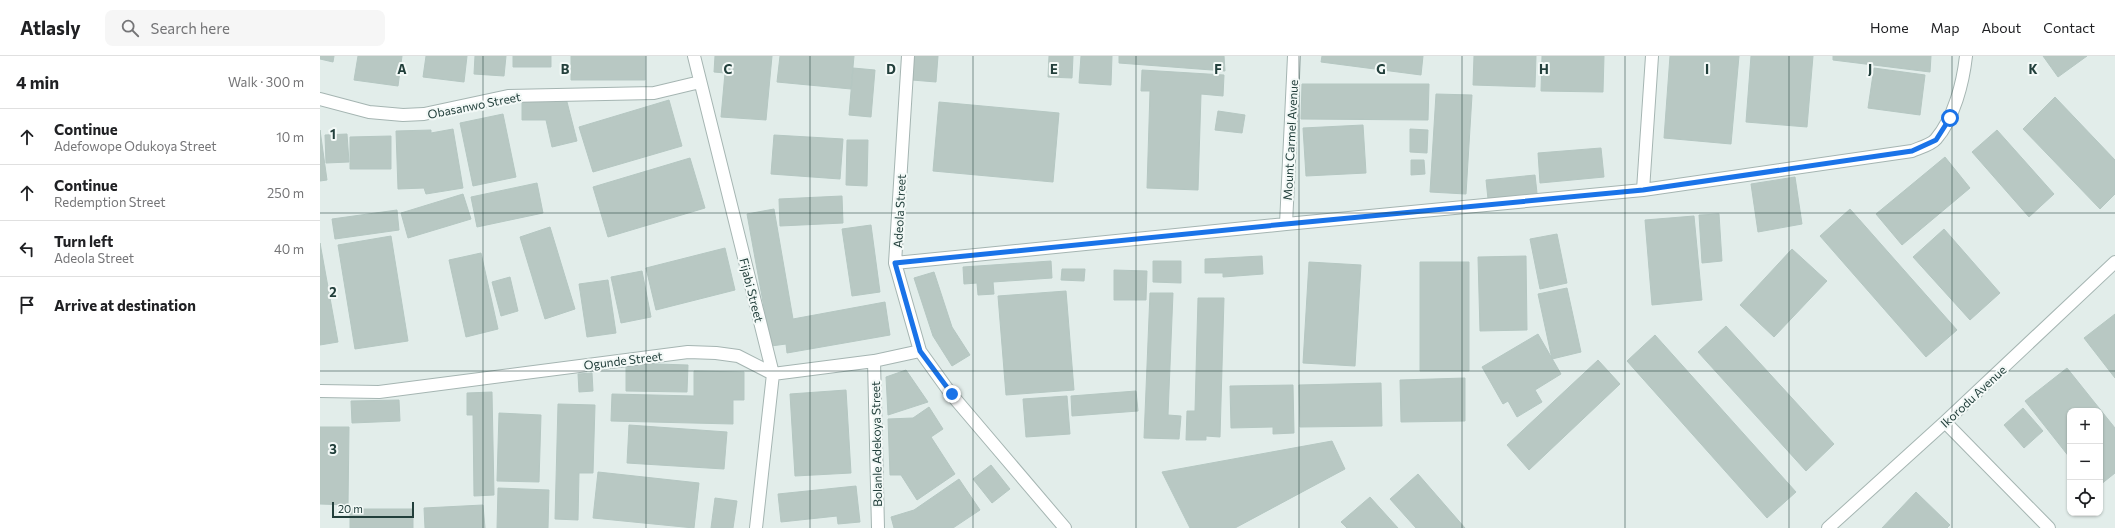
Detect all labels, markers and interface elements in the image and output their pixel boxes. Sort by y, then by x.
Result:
search box [105,10,385,46]
text: Atlasly [20,16,81,39]
icon: search [119,17,141,39]
text: Search here [151,19,230,37]
text: Home [1870,19,1909,36]
text: Map [1931,19,1959,36]
text: About [1981,19,2021,36]
text: Contact [2043,19,2095,36]
text: A [397,61,407,77]
text: B [561,61,570,77]
text: C [724,61,733,77]
text: D [886,61,896,77]
text: E [1050,61,1058,77]
text: F [1214,61,1222,77]
text: G [1376,61,1386,77]
text: H [1539,61,1549,77]
text: I [1705,61,1709,77]
text: J [1868,61,1872,77]
text: K [2028,61,2038,77]
text: 4 min [16,72,59,93]
text: Walk · 300 m [228,74,304,90]
street label: Mount Carmel Avenue [1280,79,1300,201]
street label: Obasanwo Street [426,89,522,121]
route start [1941,109,1959,127]
text: Continue [54,120,118,138]
icon: ahead [16,126,38,148]
text: 1 [330,126,336,142]
text: 10 m [276,129,304,145]
text: Adefowope Odukoya Street [54,138,217,154]
street label: Adeola Street [890,174,908,248]
text: Continue [54,176,118,194]
icon: ahead [16,182,38,204]
text: 250 m [267,185,304,201]
text: Redemption Street [54,194,166,210]
text: Turn left [54,232,113,250]
icon: left [16,238,38,260]
text: 40 m [274,241,304,257]
text: Adeola Street [54,250,134,266]
street label: Fijabi Street [737,256,767,324]
text: 2 [329,284,337,300]
icon: arrive [16,294,38,316]
text: Arrive at destination [54,296,196,314]
street label: Ogunde Street [583,348,663,372]
street label: Ikorodu Avenue [1937,362,2009,430]
street label: Bolanle Adekoya Street [868,381,884,507]
route end [943,385,961,403]
map controls [2067,408,2103,516]
button: + [2067,408,2103,444]
text: 3 [329,441,337,457]
button: − [2067,444,2103,480]
button: locate [2067,480,2103,516]
scale bar [332,500,414,519]
text: 20 m [338,502,363,515]

